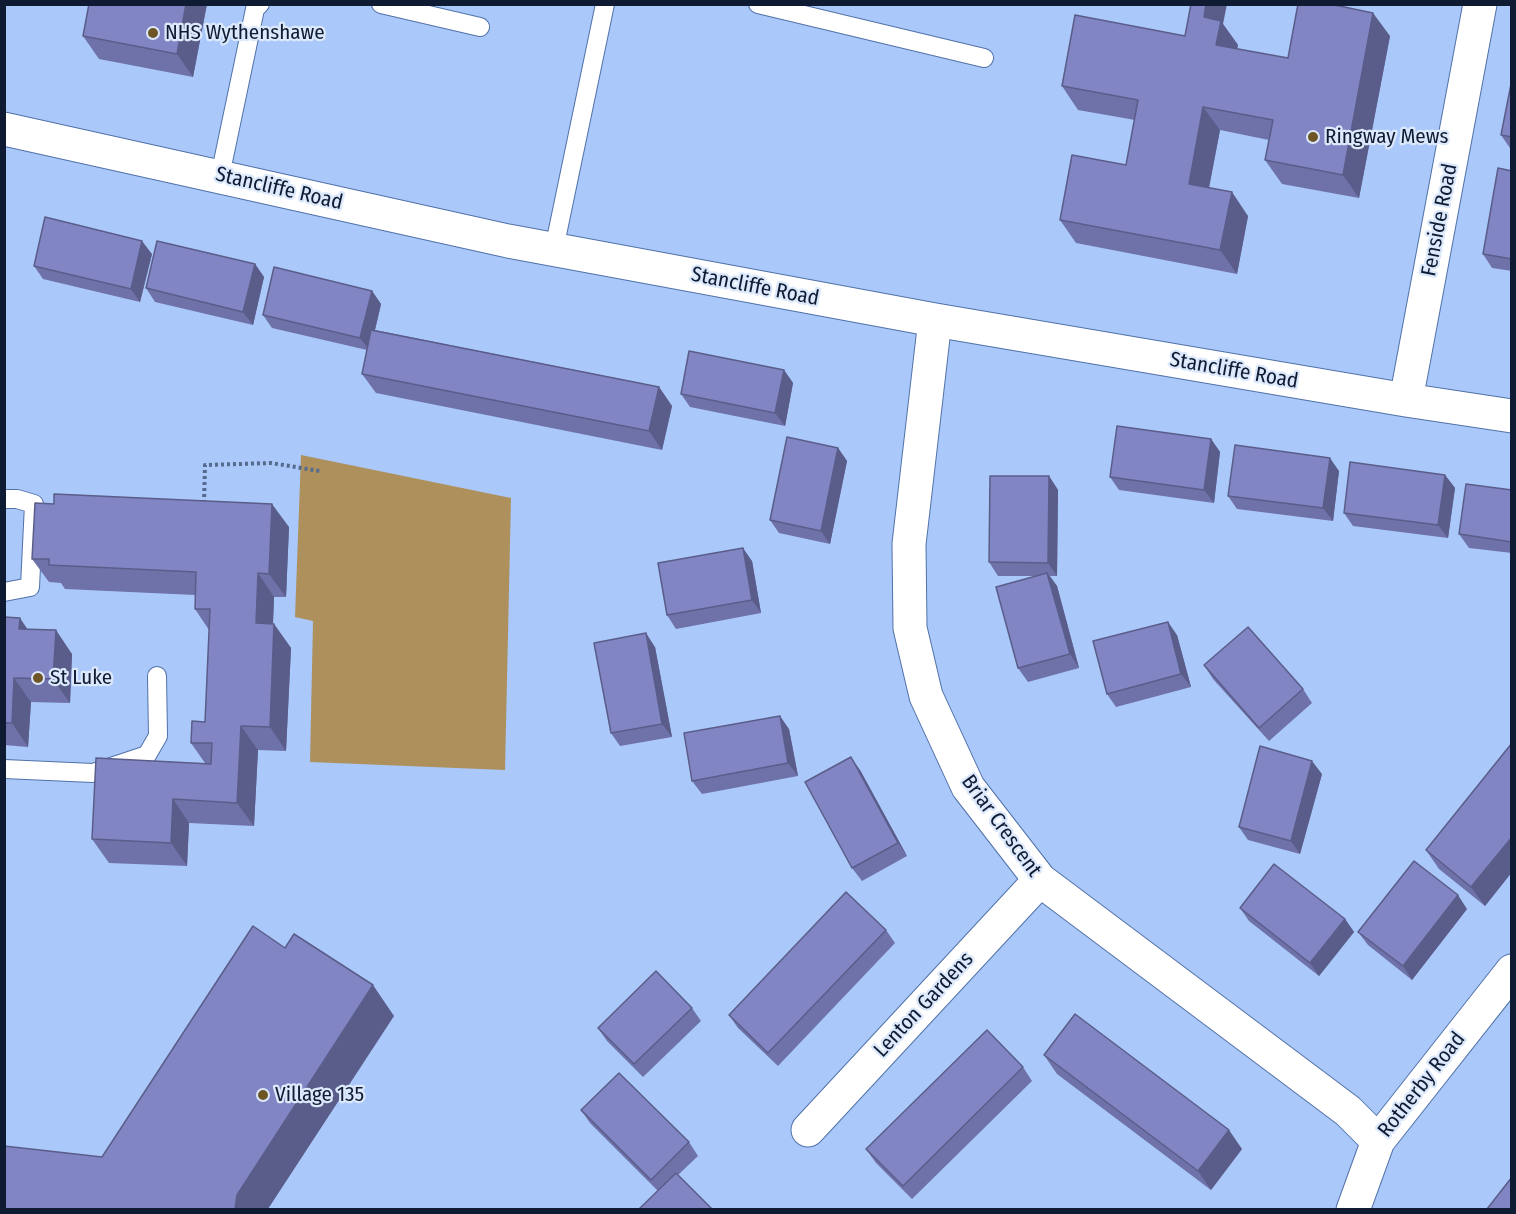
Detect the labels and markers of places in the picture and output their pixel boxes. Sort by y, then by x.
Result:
place label: NHS Wythenshawe [165,20,325,46]
marker: NHS Wythenshawe [146,26,160,40]
place label: Ringway Mews [1325,124,1448,150]
marker: Ringway Mews [1306,130,1320,144]
place label: St Luke [50,665,112,691]
marker: St Luke [31,671,45,685]
place label: Village 135 [275,1082,364,1108]
marker: Village 135 [256,1088,270,1102]

